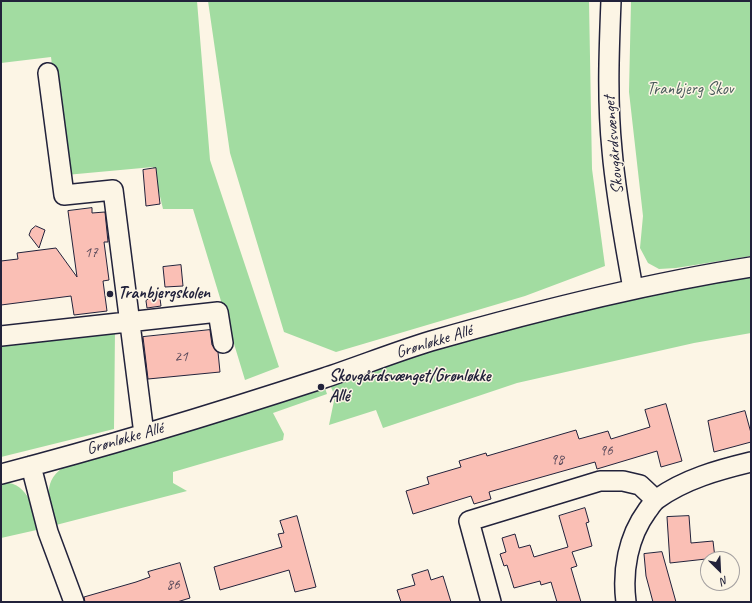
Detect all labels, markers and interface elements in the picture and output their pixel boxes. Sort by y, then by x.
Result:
park label: Tranbjerg Skov [647,80,733,100]
street label: Skovgårdsvænget [600,95,628,195]
house number: 17 [84,244,98,262]
place label: Tranbjergskolen [118,284,210,304]
marker: Tranbjergskolen [105,289,115,299]
street label: Grønløkke Allé [393,321,475,363]
house number: 21 [174,348,188,366]
place label: Skovgårdsvænget/Grønløkke Allé [329,367,490,407]
marker: Skovgårdsvænget/Grønløkke Allé [316,382,326,392]
street label: Grønløkke Allé [84,418,166,460]
house number: 96 [599,442,613,460]
house number: 98 [550,451,564,469]
north arrow [700,551,740,591]
text: N [719,573,730,589]
house number: 86 [166,576,180,594]

